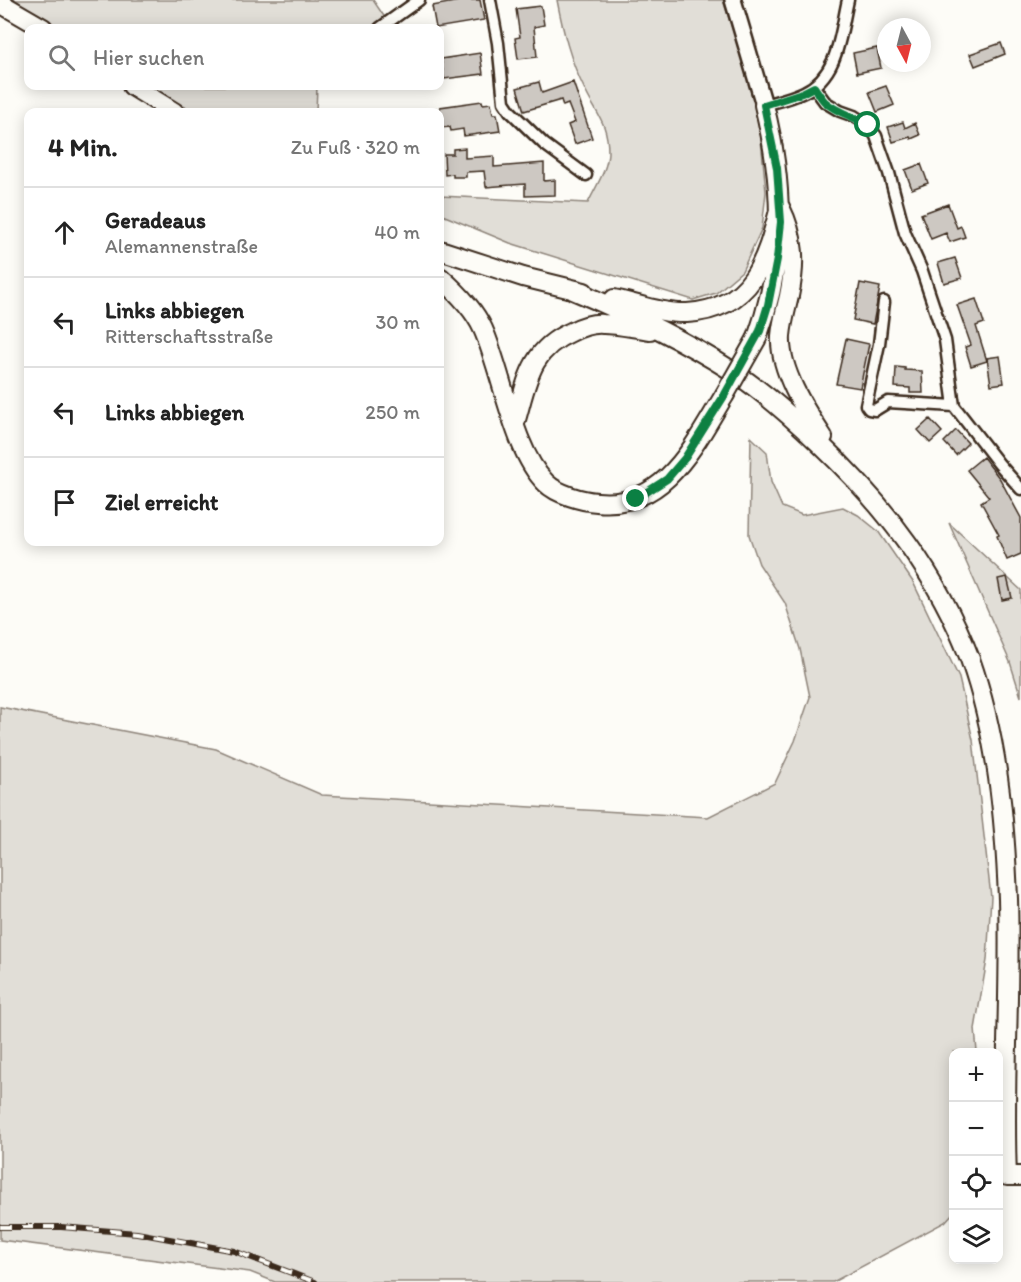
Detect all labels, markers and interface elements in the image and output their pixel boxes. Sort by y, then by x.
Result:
north arrow [877,18,931,72]
search box [24,24,444,90]
icon: search [45,41,78,74]
text: Hier suchen [93,44,204,71]
route start [854,111,880,137]
text: 4 Min. [48,131,118,163]
text: Zu Fuß · 320 m [291,135,420,159]
text: Geradeaus [105,207,206,234]
icon: ahead [48,216,81,249]
text: 40 m [374,220,420,244]
text: Alemannenstraße [105,234,258,258]
text: Links abbiegen [105,297,244,324]
icon: left [48,306,81,339]
text: 30 m [375,310,420,334]
text: Ritterschaftsstraße [105,324,273,348]
icon: left [48,396,81,429]
text: Links abbiegen [105,399,244,426]
text: 250 m [365,400,420,424]
route end [622,485,648,511]
icon: arrive [48,486,81,519]
text: Ziel erreicht [105,489,218,516]
map controls [949,1048,1003,1264]
button: + [949,1048,1003,1102]
button: − [949,1102,1003,1156]
button: locate [949,1156,1003,1210]
button: layers [949,1210,1003,1264]

